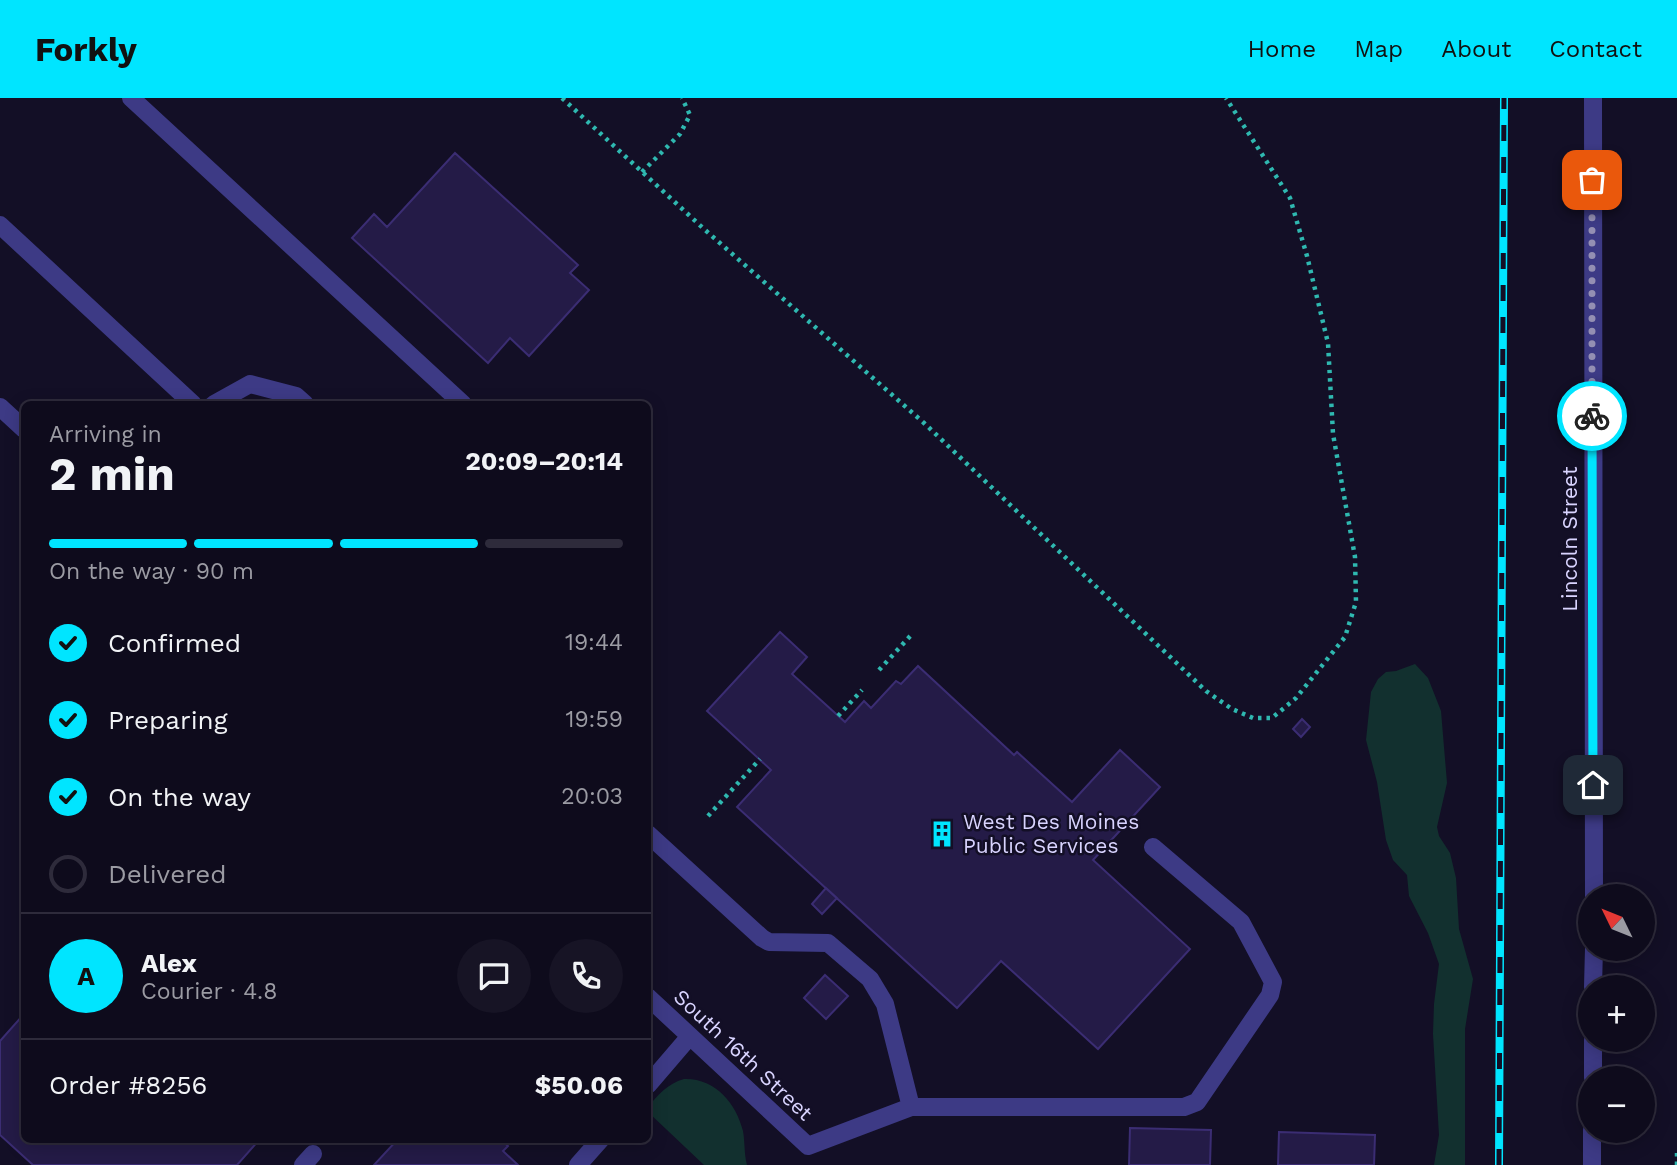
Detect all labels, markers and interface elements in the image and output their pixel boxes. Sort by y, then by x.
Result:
text: Forkly [35,30,137,69]
text: Home [1248,35,1316,63]
text: Map [1354,35,1403,63]
text: About [1441,35,1511,63]
text: Contact [1549,35,1642,63]
pin [1562,150,1622,210]
icon: bag [1573,161,1611,199]
courier [1557,381,1627,451]
icon: bike [1573,397,1611,435]
text: Arriving in [49,421,162,448]
text: 20:09–20:14 [465,446,623,476]
text: 2 min [49,447,175,501]
street label: Lincoln Street [1557,466,1582,612]
text: On the way · 90 m [49,558,254,585]
icon: check [49,624,87,662]
text: Confirmed [108,628,241,658]
text: 19:44 [565,629,623,656]
icon: check [49,701,87,739]
text: Preparing [108,705,228,735]
text: 19:59 [565,706,623,733]
pin [1563,755,1623,815]
icon: home [1574,766,1612,804]
icon: check [49,778,87,816]
text: On the way [108,782,251,812]
text: 20:03 [561,783,623,810]
place label: West Des Moines Public Services [963,809,1139,858]
building icon: West Des Moines Public Services [927,819,957,849]
text: Delivered [108,859,227,889]
north arrow [1578,884,1656,961]
map controls [1578,884,1655,1143]
button: chat [457,939,531,1013]
button: phone [549,939,623,1013]
text: Alex [141,948,197,978]
text: A [77,961,95,991]
button: + [1578,975,1655,1052]
text: Courier · 4.8 [141,978,277,1005]
street label: South 16th Street [669,984,818,1126]
button: − [1578,1066,1655,1143]
text: Order #8256 [49,1070,207,1100]
text: $50.06 [535,1070,623,1100]

